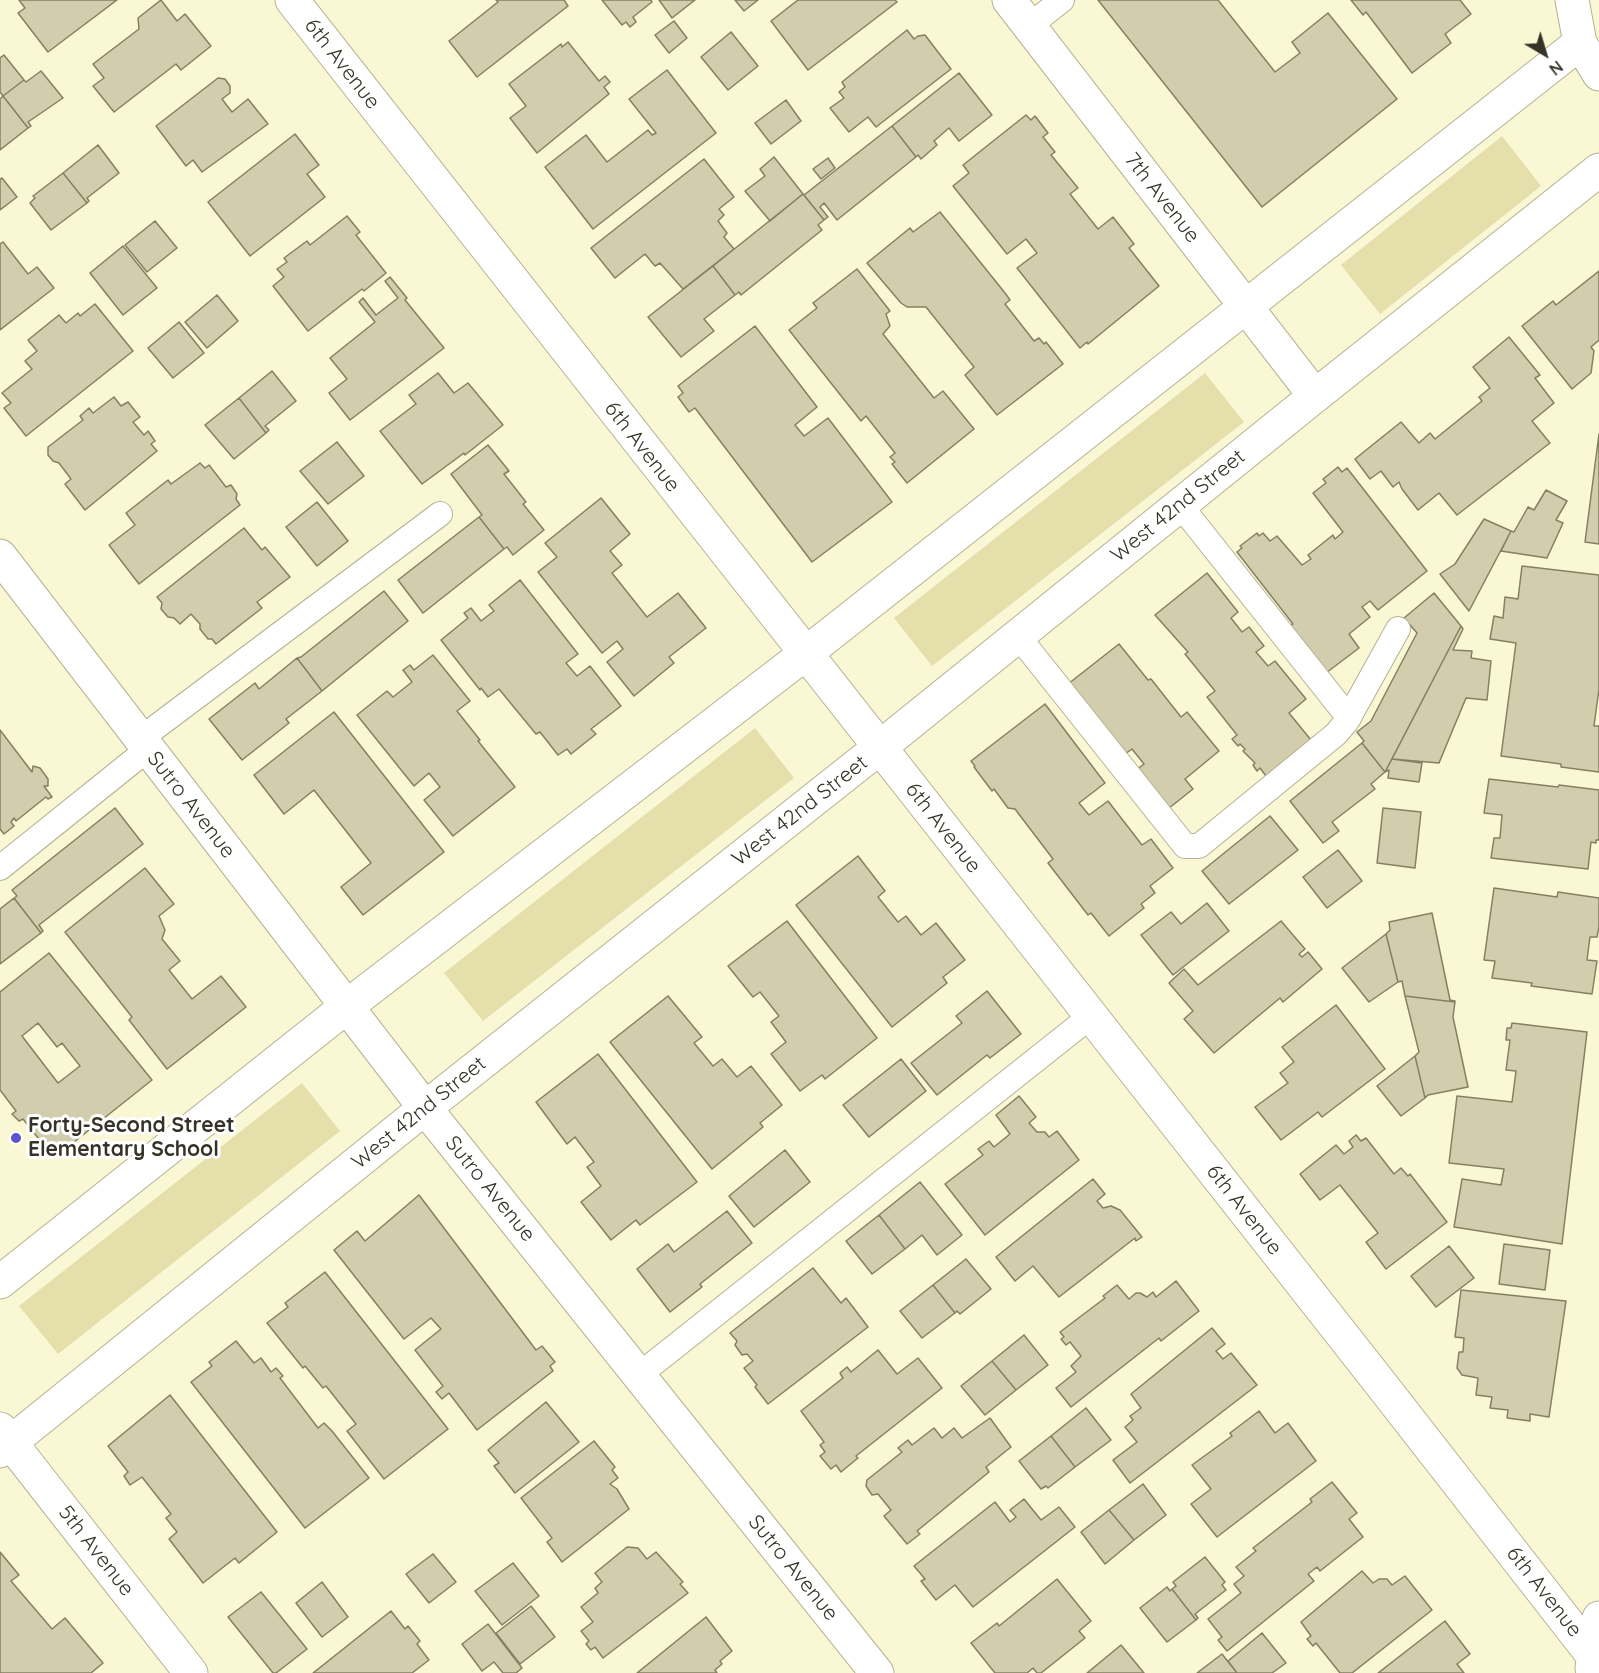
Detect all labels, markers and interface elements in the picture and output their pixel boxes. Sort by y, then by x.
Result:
street label: 6th Avenue [299,14,385,114]
north arrow [1515,24,1575,84]
text: N [1545,57,1567,80]
street label: 7th Avenue [1119,148,1205,248]
street label: 6th Avenue [599,397,685,497]
street label: West 42nd Street [1106,444,1250,568]
street label: Sutro Avenue [141,747,241,863]
street label: West 42nd Street [727,750,873,872]
street label: 6th Avenue [900,778,986,878]
street label: West 42nd Street [347,1051,491,1175]
place label: Forty-Second Street Elementary School [28,1113,235,1163]
marker: Forty-Second Street Elementary School [9,1131,23,1145]
street label: Sutro Avenue [440,1131,540,1247]
street label: 6th Avenue [1201,1160,1287,1260]
street label: 5th Avenue [53,1501,139,1601]
street label: Sutro Avenue [743,1510,843,1626]
street label: 6th Avenue [1501,1542,1587,1642]

